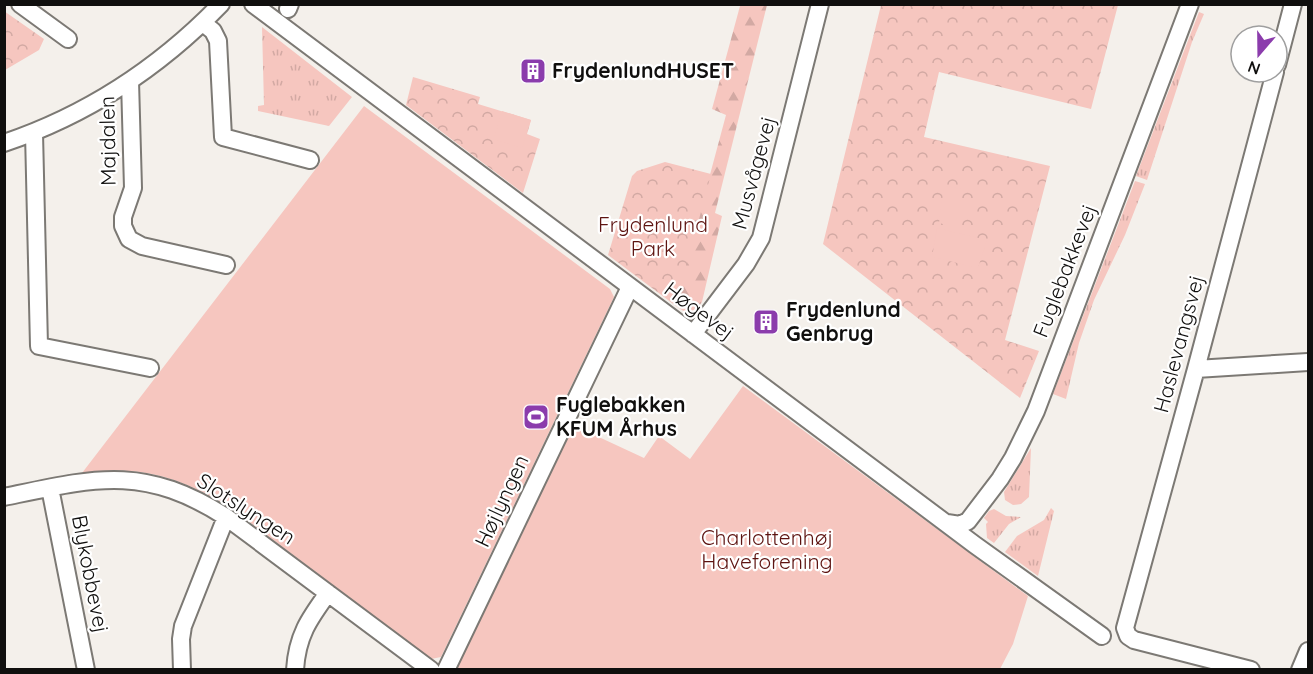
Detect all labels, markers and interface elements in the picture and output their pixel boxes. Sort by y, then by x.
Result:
north arrow [1229,24,1289,84]
building icon: FrydenlundHUSET [518,56,548,86]
place label: FrydenlundHUSET [552,57,734,83]
text: N [1245,57,1263,80]
street label: Majdalen [93,96,121,186]
street label: Musvågevej [725,113,781,232]
street label: Fuglebakkevej [1027,200,1101,341]
park label: Frydenlund Park [598,211,708,261]
street label: Haslevangsvej [1147,272,1209,415]
street label: Høgevej [660,276,740,345]
place label: Frydenlund Genbrug [786,296,901,346]
building icon: Frydenlund Genbrug [751,307,781,337]
place label: Fuglebakken KFUM Århus [556,391,685,441]
sports icon: Fuglebakken KFUM Århus [521,402,551,432]
street label: Højlyngen [468,450,534,551]
street label: Slotslyngen [193,467,300,550]
street label: Blykobbevej [67,513,115,635]
park label: Charlottenhøj Haveforening [701,524,833,574]

